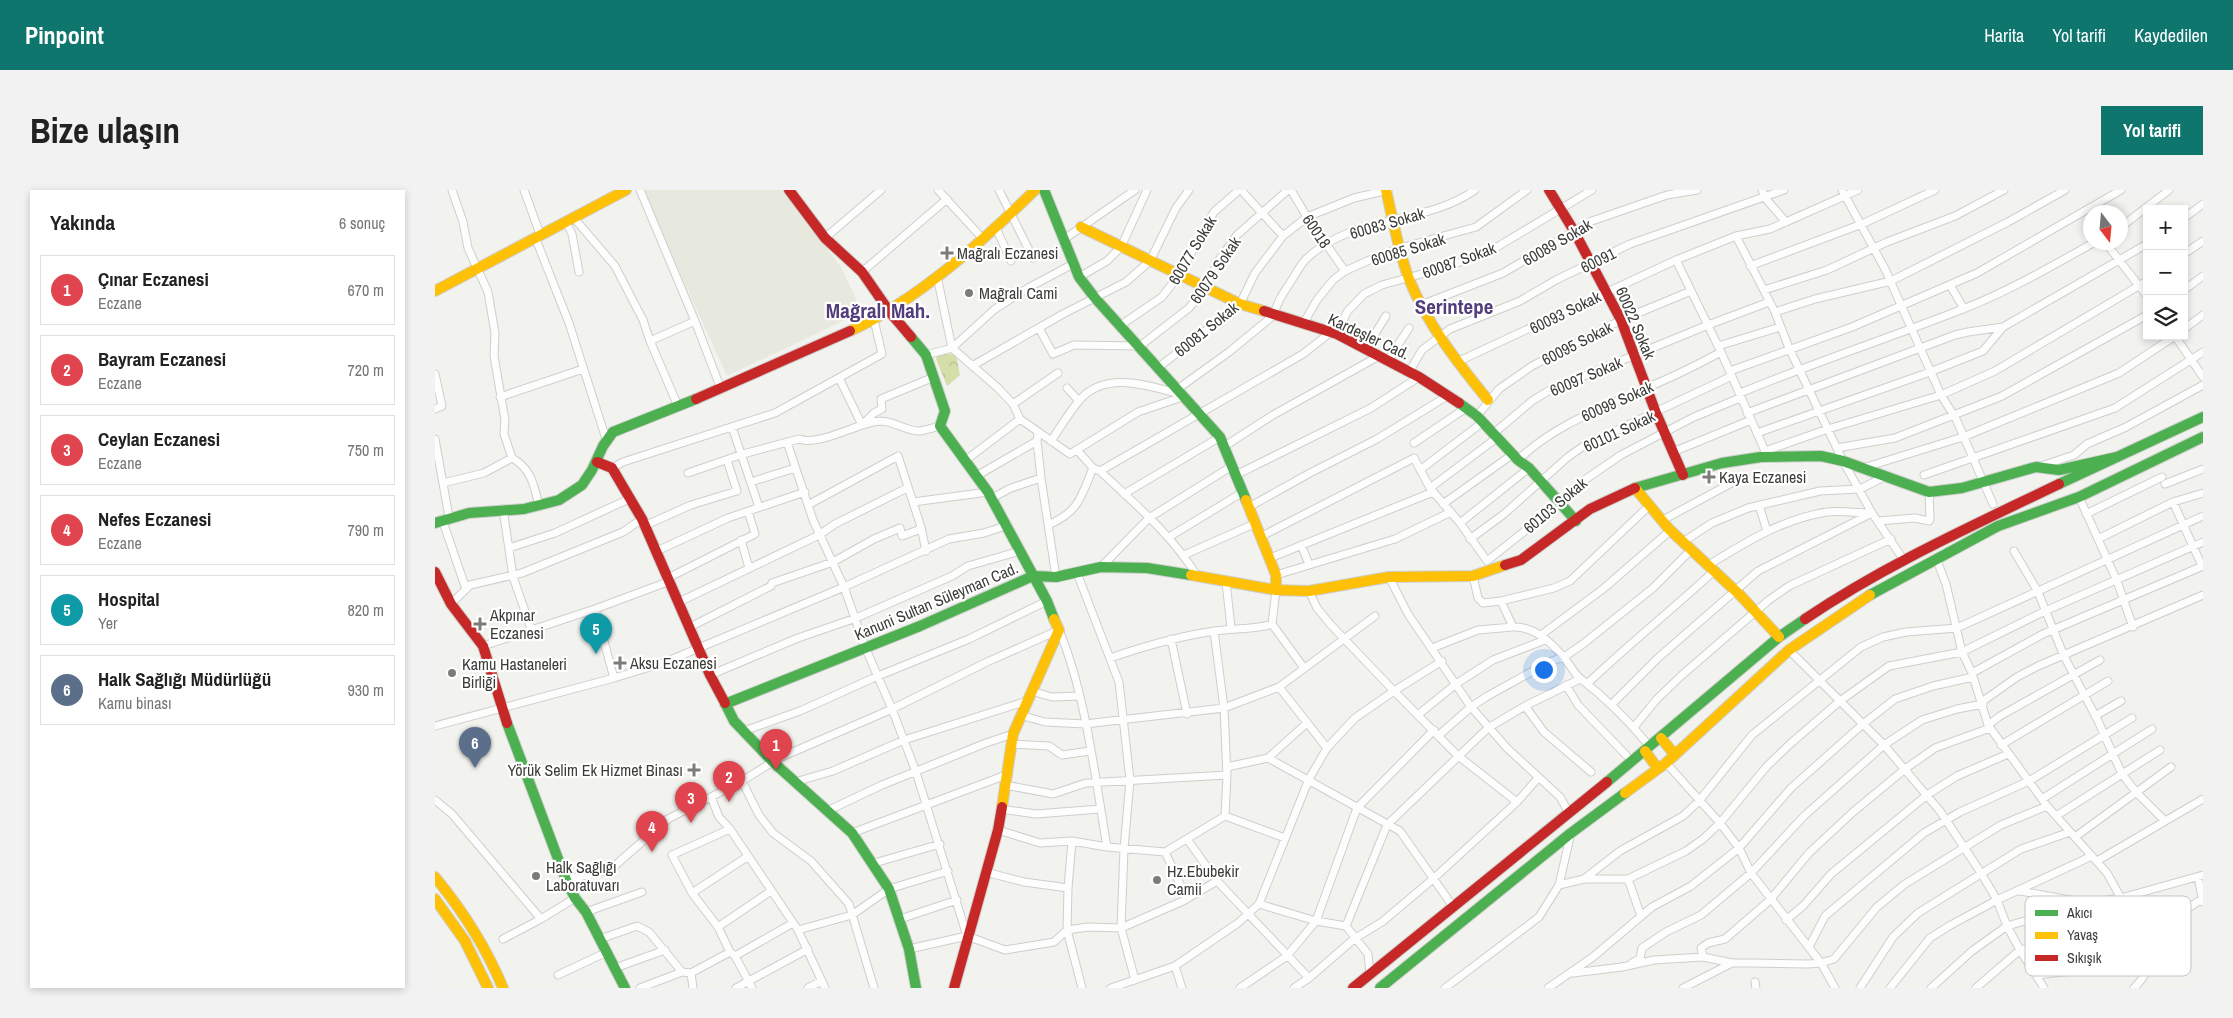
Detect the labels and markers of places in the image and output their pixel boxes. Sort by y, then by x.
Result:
place label: Mağralı Eczanesi [957,242,1058,264]
marker: Mağralı Eczanesi [941,247,953,259]
place label: Mağralı Cami [979,282,1058,304]
marker: Mağralı Cami [963,287,975,299]
place label: Kaya Eczanesi [1719,466,1807,488]
marker: Kaya Eczanesi [1703,471,1715,483]
place label: Akpınar Eczanesi [489,604,544,644]
pin: 5 [580,613,612,654]
marker: Akpınar Eczanesi [474,618,486,630]
place label: Aksu Eczanesi [629,652,717,674]
place label: Kamu Hastaneleri Birliği [462,653,567,693]
marker: Aksu Eczanesi [614,657,626,669]
marker: Kamu Hastaneleri Birliği [446,667,458,679]
pin: 6 [459,727,491,768]
pin: 1 [760,729,792,770]
place label: Yörük Selim Ek Hizmet Binası [508,759,683,781]
pin: 2 [713,761,745,802]
marker: Yörük Selim Ek Hizmet Binası [687,763,701,777]
pin: 3 [675,782,707,823]
pin: 4 [636,811,668,852]
place label: Halk Sağlığı Laboratuvarı [546,856,620,896]
place label: Hz.Ebubekir Camii [1167,860,1240,900]
marker: Halk Sağlığı Laboratuvarı [530,870,542,882]
marker: Hz.Ebubekir Camii [1151,874,1163,886]

